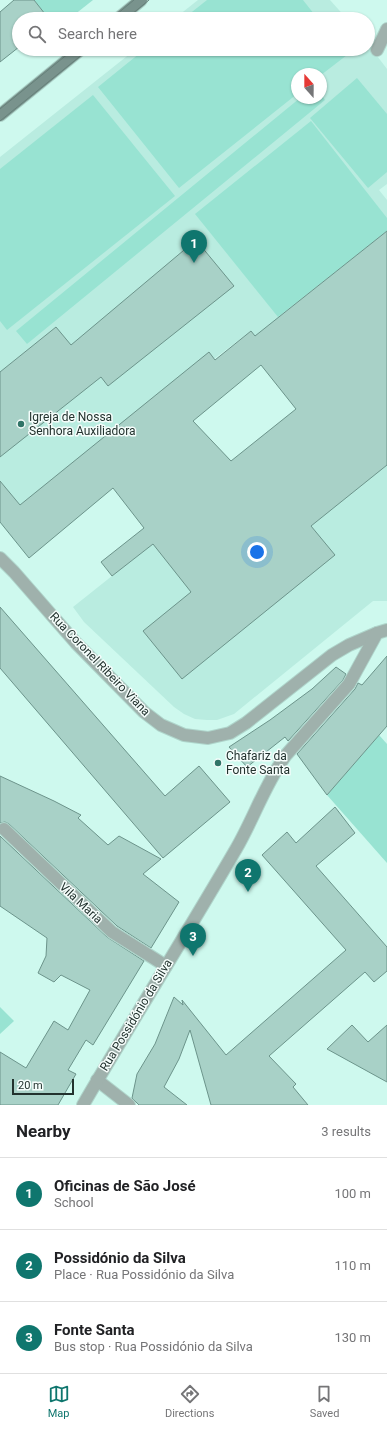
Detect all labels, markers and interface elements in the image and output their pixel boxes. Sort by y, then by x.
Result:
search box [12,12,375,56]
icon: search [26,23,48,45]
text: Search here [58,25,137,43]
north arrow [291,68,327,104]
pin: 1 [181,230,207,263]
place label: Igreja de Nossa Senhora Auxiliadora [29,410,136,438]
marker: Igreja de Nossa Senhora Auxiliadora [16,419,26,429]
your location [247,542,267,562]
street label: Rua Coronel Ribeiro Viana [47,609,153,719]
place label: Chafariz da Fonte Santa [226,749,290,777]
marker: Chafariz da Fonte Santa [213,758,223,768]
pin: 2 [235,859,261,892]
street label: Vila Maria [57,880,105,926]
pin: 3 [180,923,206,956]
street label: Rua Possidónio da Silva [97,957,175,1073]
scale bar [12,1077,74,1096]
text: 20 m [18,1079,43,1092]
text: Nearby [16,1121,71,1141]
text: 3 results [321,1124,371,1139]
text: Oficinas de São José [54,1177,196,1195]
text: 1 [25,1186,33,1201]
text: 100 m [334,1186,371,1201]
text: School [54,1195,94,1210]
text: Possidónio da Silva [54,1249,186,1267]
text: 2 [25,1258,33,1273]
text: 110 m [334,1258,371,1273]
text: Place · Rua Possidónio da Silva [54,1267,234,1282]
text: Fonte Santa [54,1321,135,1339]
text: 3 [25,1330,33,1345]
text: 130 m [334,1330,371,1345]
text: Bus stop · Rua Possidónio da Silva [54,1339,253,1354]
tab: Map [48,1383,70,1420]
tab: Directions [165,1383,214,1420]
tab: Saved [310,1383,339,1420]

